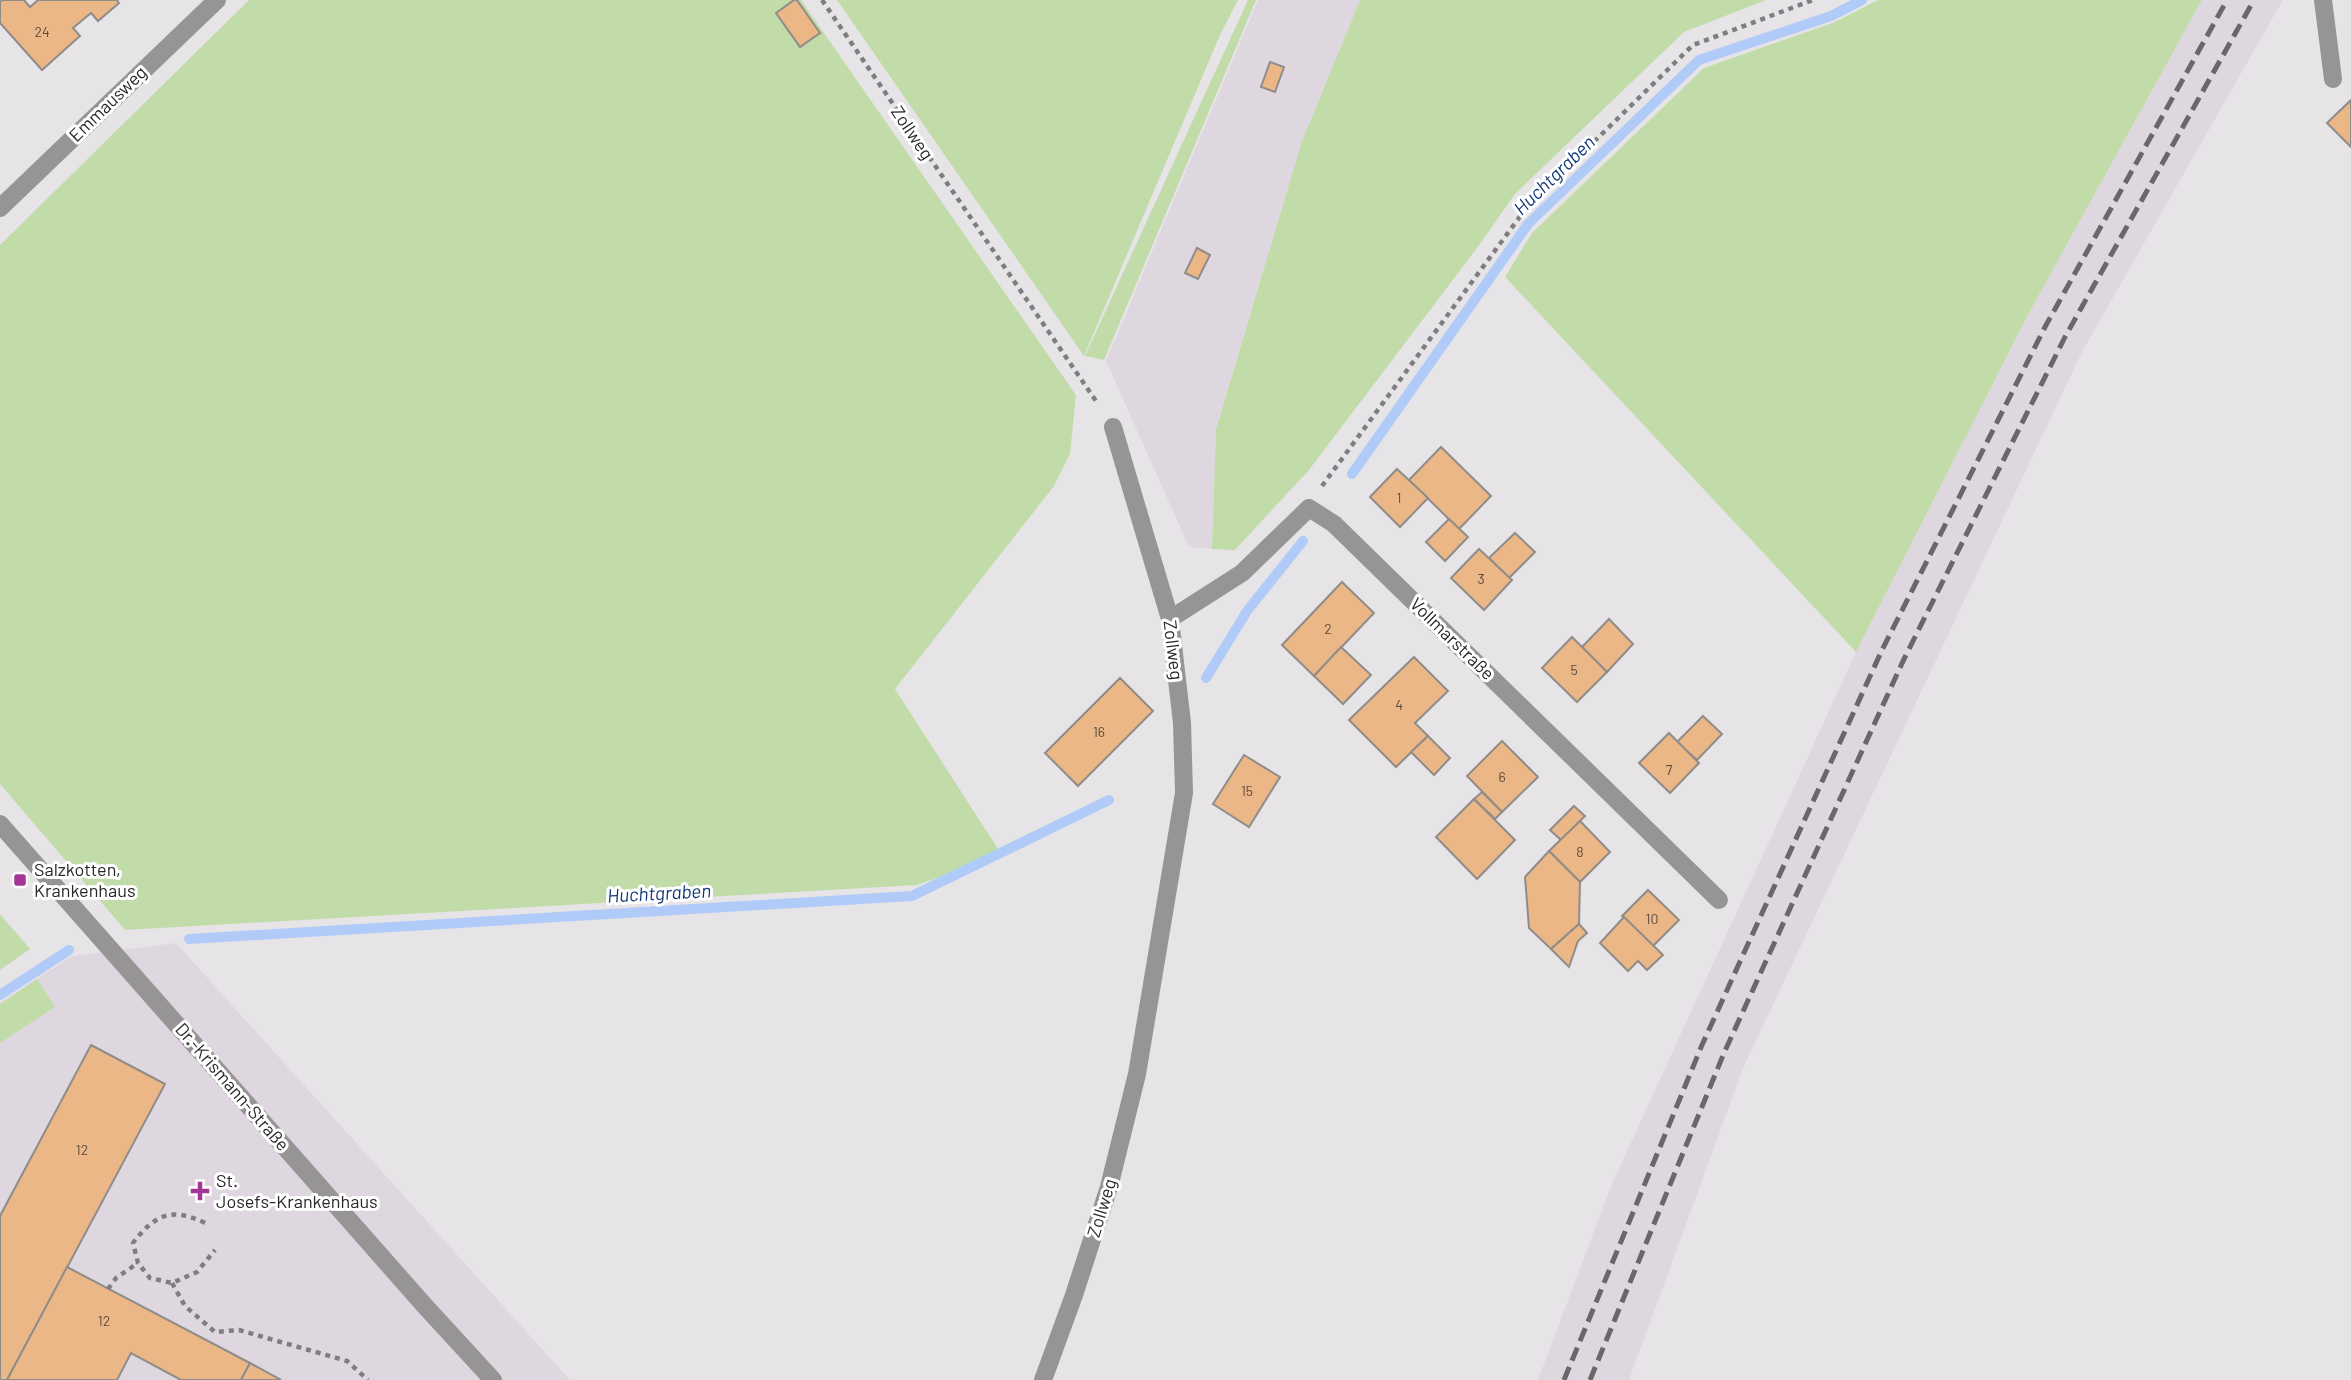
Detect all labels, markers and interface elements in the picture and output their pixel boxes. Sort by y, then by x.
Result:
house number: 24 [34,23,50,40]
street label: Emmausweg [64,61,151,146]
street label: Zollweg [887,101,939,163]
water label: Huchtgraben [1508,130,1599,219]
house number: 1 [1397,489,1401,506]
house number: 3 [1477,570,1485,587]
street label: Vollmarstraße [1406,593,1500,684]
street label: Zollweg [1159,619,1189,681]
house number: 2 [1324,620,1332,637]
house number: 5 [1570,661,1578,678]
house number: 4 [1395,696,1403,713]
house number: 16 [1093,723,1105,740]
house number: 7 [1666,761,1673,778]
house number: 6 [1498,768,1506,785]
house number: 15 [1241,782,1253,799]
house number: 8 [1576,843,1584,860]
place label: Salzkotten, Krankenhaus [34,858,136,901]
marker: Salzkotten, Krankenhaus [12,872,28,888]
water label: Huchtgraben [606,878,712,907]
house number: 10 [1646,910,1658,927]
street label: Dr.-Krismann-Straße [171,1018,294,1155]
house number: 12 [76,1141,88,1158]
place label: St. Josefs-Krankenhaus [216,1169,378,1212]
street label: Zollweg [1082,1176,1120,1240]
marker: St. Josefs-Krankenhaus [190,1181,210,1201]
house number: 12 [98,1312,110,1329]

